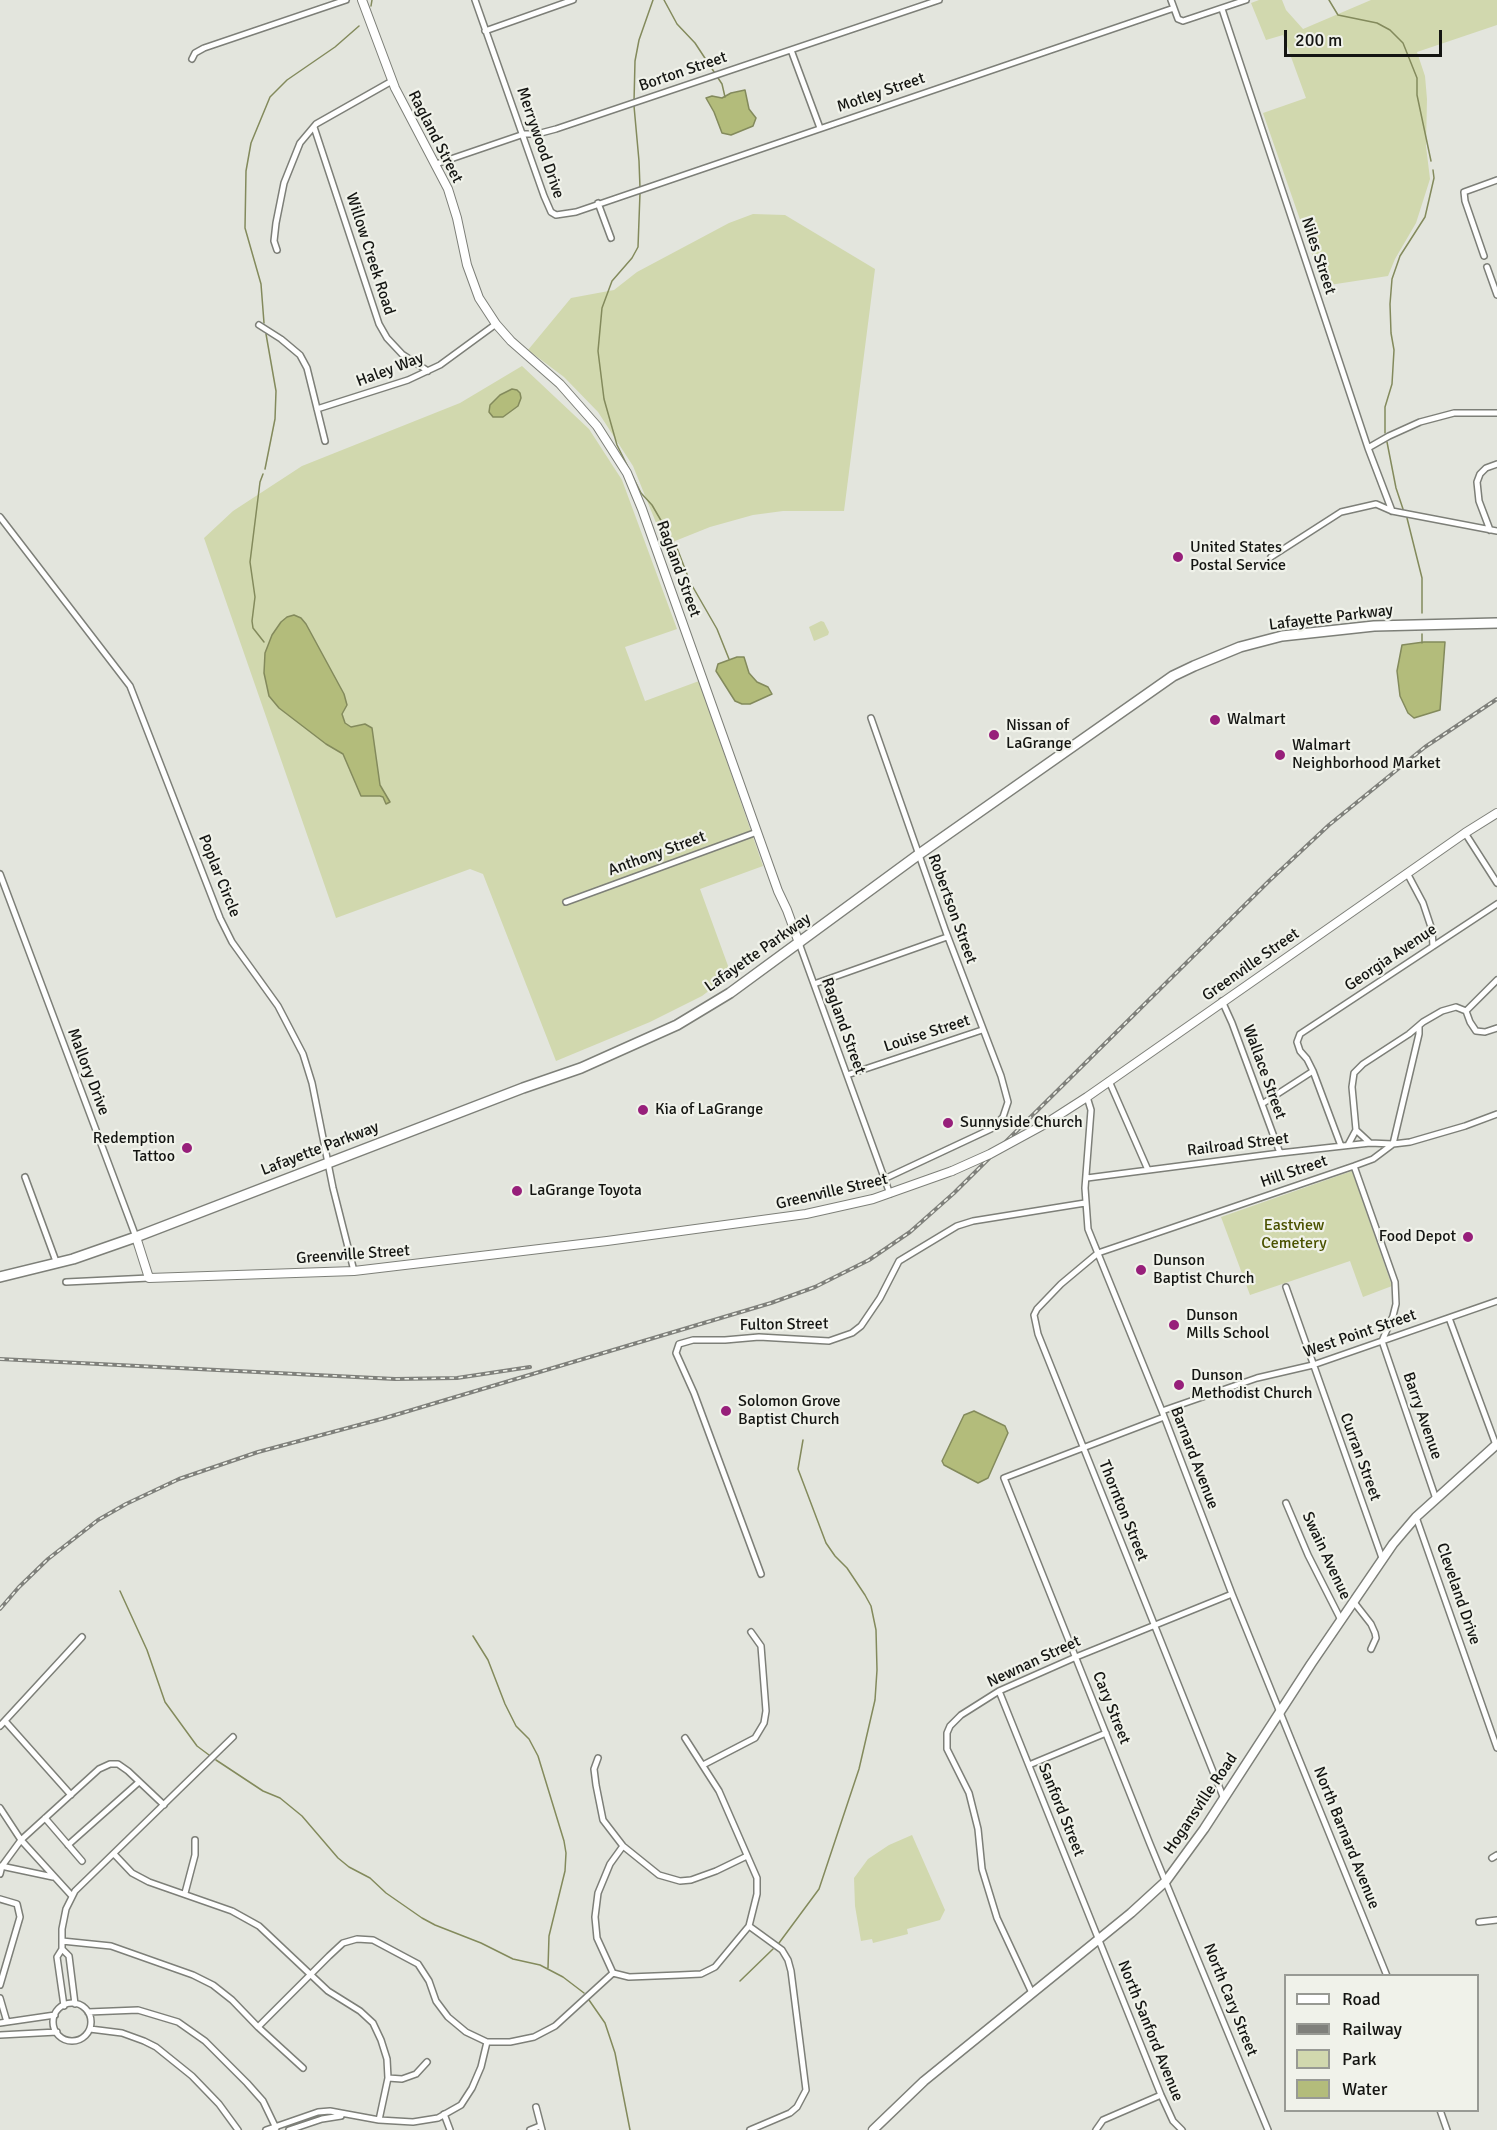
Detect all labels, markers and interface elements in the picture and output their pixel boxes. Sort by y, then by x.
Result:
scale bar [1287,18,1444,56]
text: 200 m [1295,29,1342,51]
street label: Borton Street [636,48,730,96]
street label: Motley Street [835,69,927,117]
street label: Merrywood Drive [512,85,568,201]
street label: Ragland Street [403,88,467,186]
street label: Willow Creek Road [341,190,399,318]
street label: Niles Street [1297,215,1339,297]
street label: Haley Way [354,348,426,392]
street label: Ragland Street [652,518,704,620]
place label: United States Postal Service [1190,538,1286,576]
marker: United States Postal Service [1171,550,1185,564]
street label: Lafayette Parkway [1268,601,1394,635]
place label: Walmart [1227,710,1286,730]
marker: Walmart [1208,713,1222,727]
place label: Nissan of LaGrange [1006,716,1072,754]
marker: Nissan of LaGrange [987,728,1001,742]
place label: Walmart Neighborhood Market [1292,736,1441,774]
marker: Walmart Neighborhood Market [1273,748,1287,762]
street label: Anthony Street [606,827,708,881]
street label: Poplar Circle [194,832,244,920]
street label: Robertson Street [923,852,981,966]
street label: Lafayette Parkway [701,909,815,997]
street label: Georgia Avenue [1341,920,1441,996]
street label: Greenville Street [1199,924,1303,1006]
street label: Ragland Street [817,975,869,1077]
street label: Louise Street [881,1011,973,1057]
street label: Wallace Street [1238,1022,1290,1122]
street label: Mallory Drive [63,1026,113,1118]
place label: Kia of LaGrange [655,1100,763,1120]
marker: Kia of LaGrange [636,1103,650,1117]
place label: Sunnyside Church [960,1113,1083,1133]
marker: Sunnyside Church [941,1116,955,1130]
street label: Lafayette Parkway [258,1118,382,1180]
place label: Redemption Tattoo [93,1129,175,1167]
street label: Railroad Street [1186,1129,1290,1161]
marker: Redemption Tattoo [180,1141,194,1155]
street label: Hill Street [1258,1152,1330,1192]
street label: Greenville Street [774,1170,890,1214]
place label: LaGrange Toyota [529,1181,642,1201]
marker: LaGrange Toyota [510,1184,524,1198]
park label: Eastview Cemetery [1261,1216,1327,1254]
place label: Food Depot [1379,1227,1456,1247]
marker: Food Depot [1461,1230,1475,1244]
street label: Greenville Street [295,1241,411,1269]
place label: Dunson Baptist Church [1153,1251,1254,1289]
marker: Dunson Baptist Church [1134,1263,1148,1277]
place label: Dunson Mills School [1186,1306,1269,1344]
street label: West Point Street [1301,1306,1419,1362]
street label: Fulton Street [739,1315,829,1335]
marker: Dunson Mills School [1167,1318,1181,1332]
place label: Dunson Methodist Church [1191,1366,1312,1404]
street label: Barry Avenue [1398,1370,1446,1462]
marker: Dunson Methodist Church [1172,1378,1186,1392]
place label: Solomon Grove Baptist Church [738,1392,840,1430]
marker: Solomon Grove Baptist Church [719,1404,733,1418]
street label: Barnard Avenue [1166,1404,1222,1512]
street label: Curran Street [1335,1410,1385,1504]
street label: Thornton Street [1094,1458,1152,1564]
street label: Swain Avenue [1297,1509,1355,1603]
street label: Cleveland Drive [1432,1541,1484,1647]
street label: Newnan Street [984,1632,1084,1692]
street label: Cary Street [1088,1669,1134,1747]
street label: Hogansville Road [1160,1750,1242,1858]
street label: Sanford Street [1034,1761,1088,1859]
street label: North Barnard Avenue [1309,1764,1383,1912]
street label: North Cary Street [1199,1941,1261,2059]
street label: North Sanford Avenue [1113,1958,1187,2104]
legend [1284,1974,1479,2112]
text: Road [1342,1988,1381,2010]
text: Railway [1342,2018,1402,2040]
text: Park [1342,2048,1377,2070]
text: Water [1342,2078,1387,2100]

